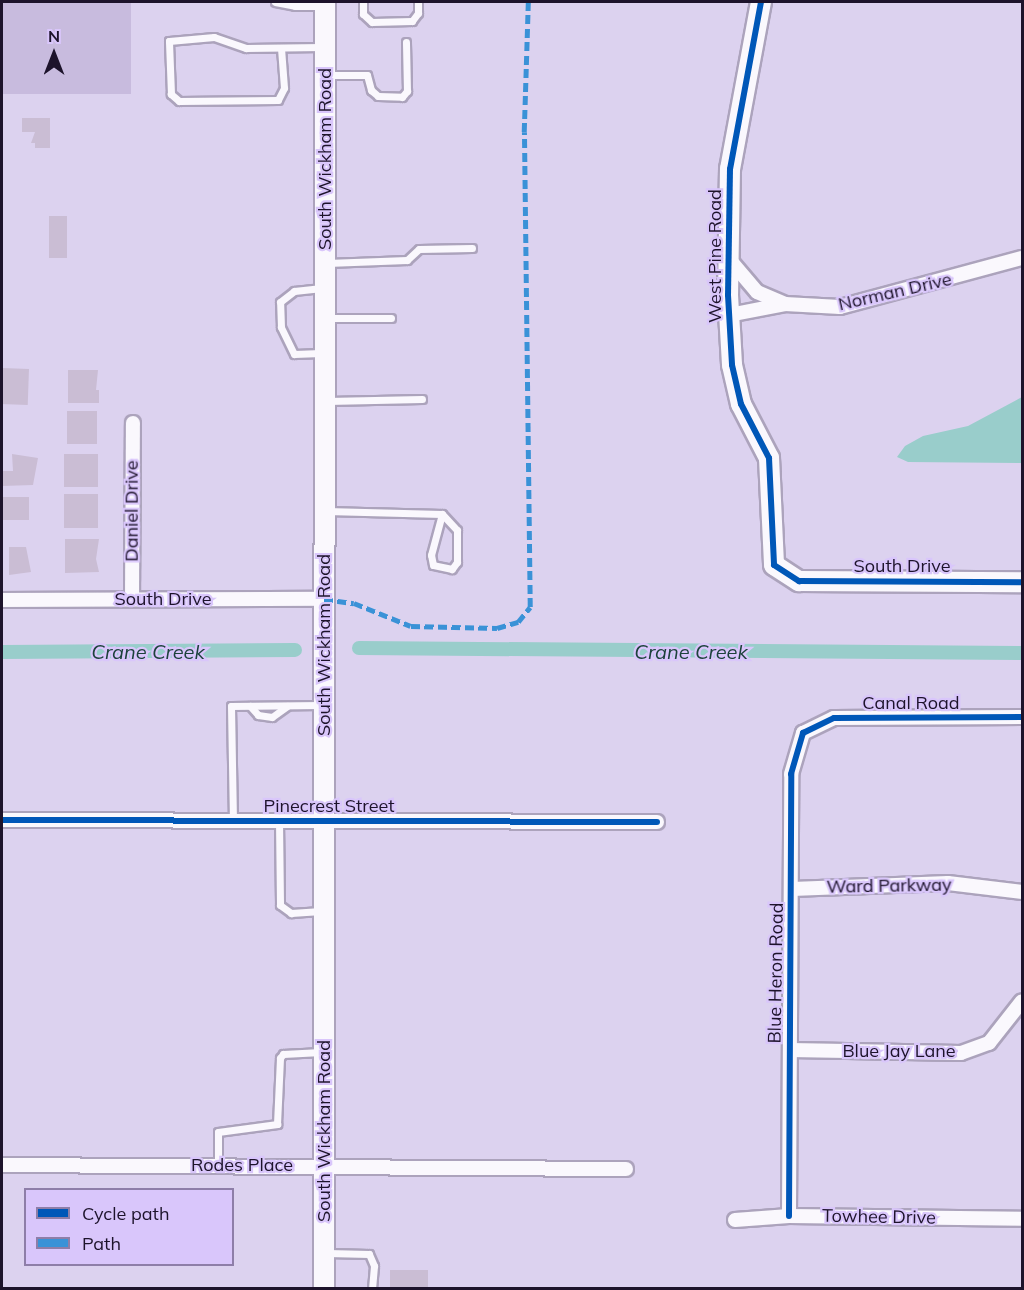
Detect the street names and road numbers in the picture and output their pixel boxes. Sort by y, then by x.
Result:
street label: South Wickham Road [314,68,336,250]
street label: West Pine Road [704,189,726,323]
street label: Norman Drive [836,268,954,316]
street label: Daniel Drive [121,460,143,562]
street label: South Wickham Road [313,554,335,736]
street label: South Drive [854,555,950,577]
street label: South Drive [115,588,211,610]
street label: Canal Road [862,692,960,714]
street label: Pinecrest Street [263,795,395,817]
street label: Ward Parkway [826,874,952,898]
street label: Blue Heron Road [764,902,788,1044]
street label: South Wickham Road [313,1040,335,1222]
street label: Blue Jay Lane [842,1040,956,1062]
street label: Rodes Place [191,1154,293,1176]
street label: Towhee Drive [822,1205,936,1229]

